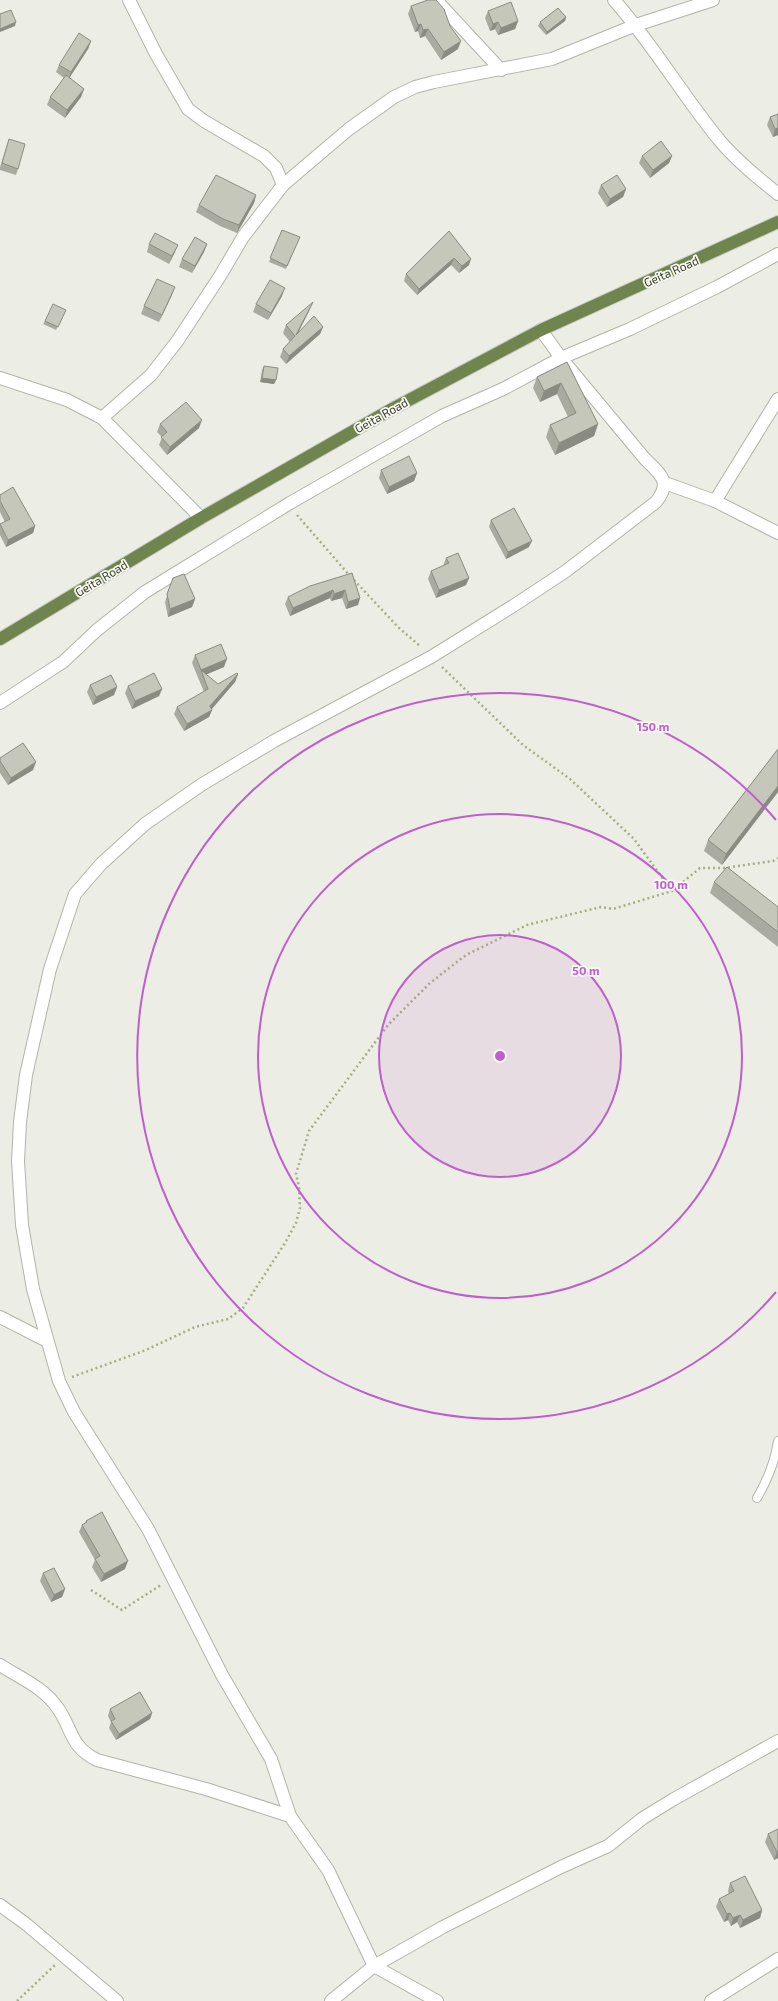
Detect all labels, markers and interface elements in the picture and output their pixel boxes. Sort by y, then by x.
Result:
street label: Geita Road [641,253,701,289]
street label: Geita Road [352,395,410,435]
street label: Geita Road [72,557,130,599]
text: 150 m [637,719,669,733]
text: 100 m [654,877,688,891]
text: 50 m [572,963,600,977]
centre of rings [493,1049,507,1063]

